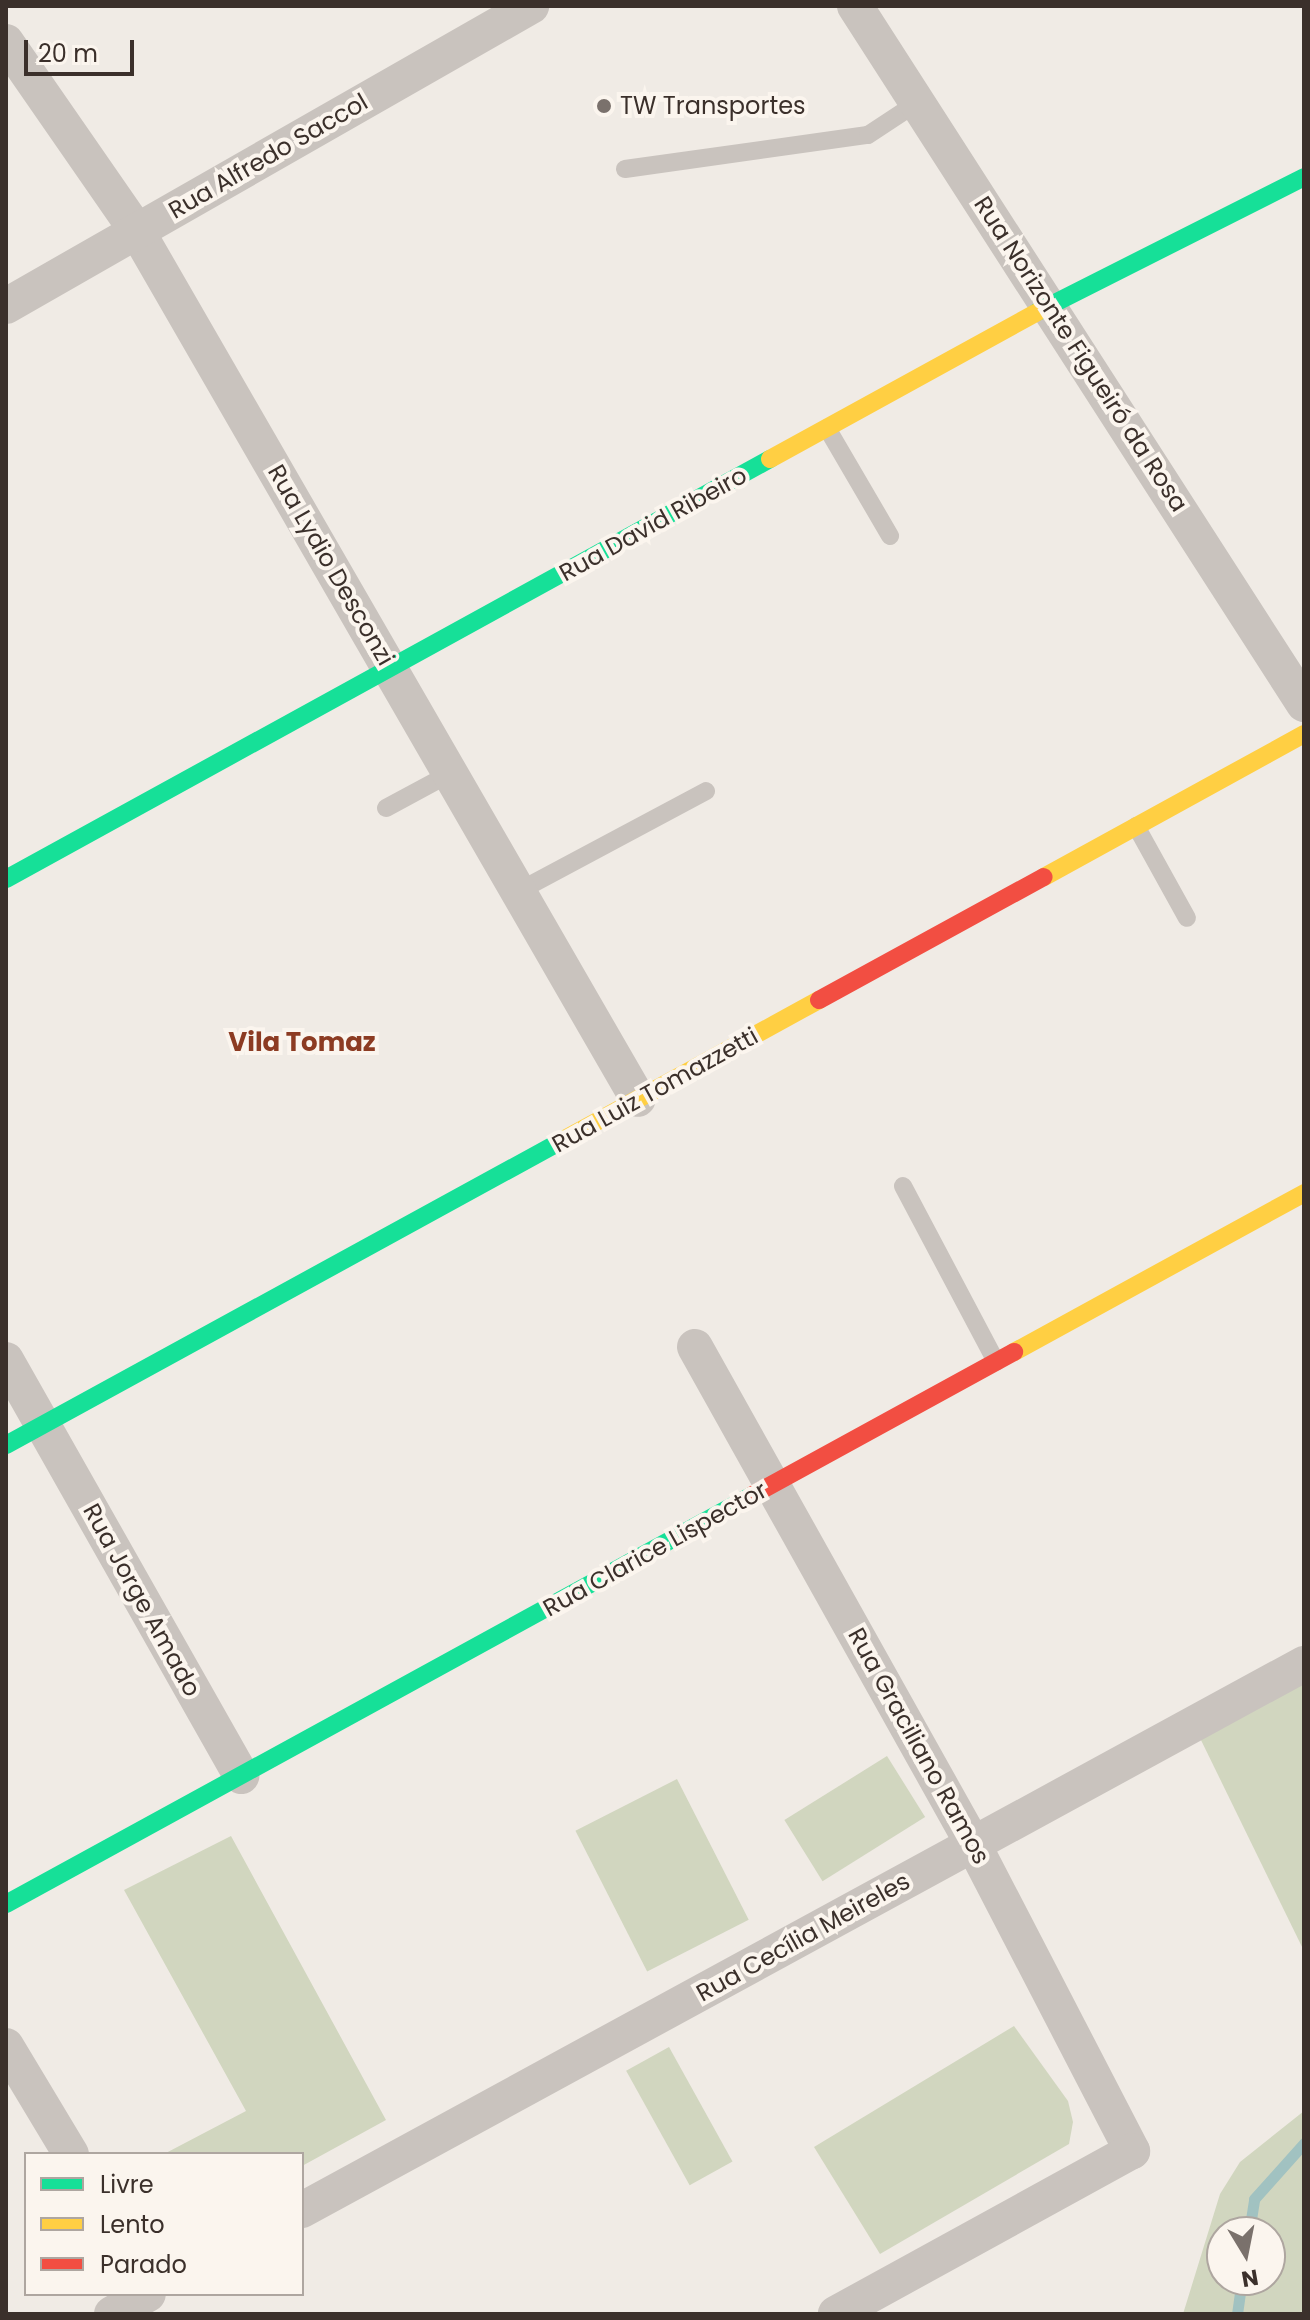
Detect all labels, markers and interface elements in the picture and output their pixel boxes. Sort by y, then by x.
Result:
scale bar [28,24,138,74]
text: 20 m [38,37,98,70]
street label: Rua Alfredo Saccol [163,87,373,225]
place label: TW Transportes [620,92,806,120]
marker: TW Transportes [595,97,613,115]
street label: Rua Norizonte Figueiró da Rosa [968,191,1194,517]
street label: Rua Lydio Desconzi [262,460,400,670]
street label: Rua David Ribeiro [554,461,752,587]
street label: Rua Luiz Tomazzetti [547,1021,763,1159]
district label: Vila Tomaz [228,1027,376,1059]
street label: Rua Clarice Lispector [538,1475,772,1623]
street label: Rua Jorge Amado [77,1499,207,1701]
street label: Rua Graciliano Ramos [842,1623,996,1869]
street label: Rua Cecília Meireles [691,1866,915,2008]
legend [24,2152,304,2296]
text: Livre [100,2168,154,2201]
text: Lento [100,2208,165,2241]
north arrow [1206,2216,1286,2296]
text: Parado [100,2248,187,2281]
text: N [1239,2261,1261,2295]

